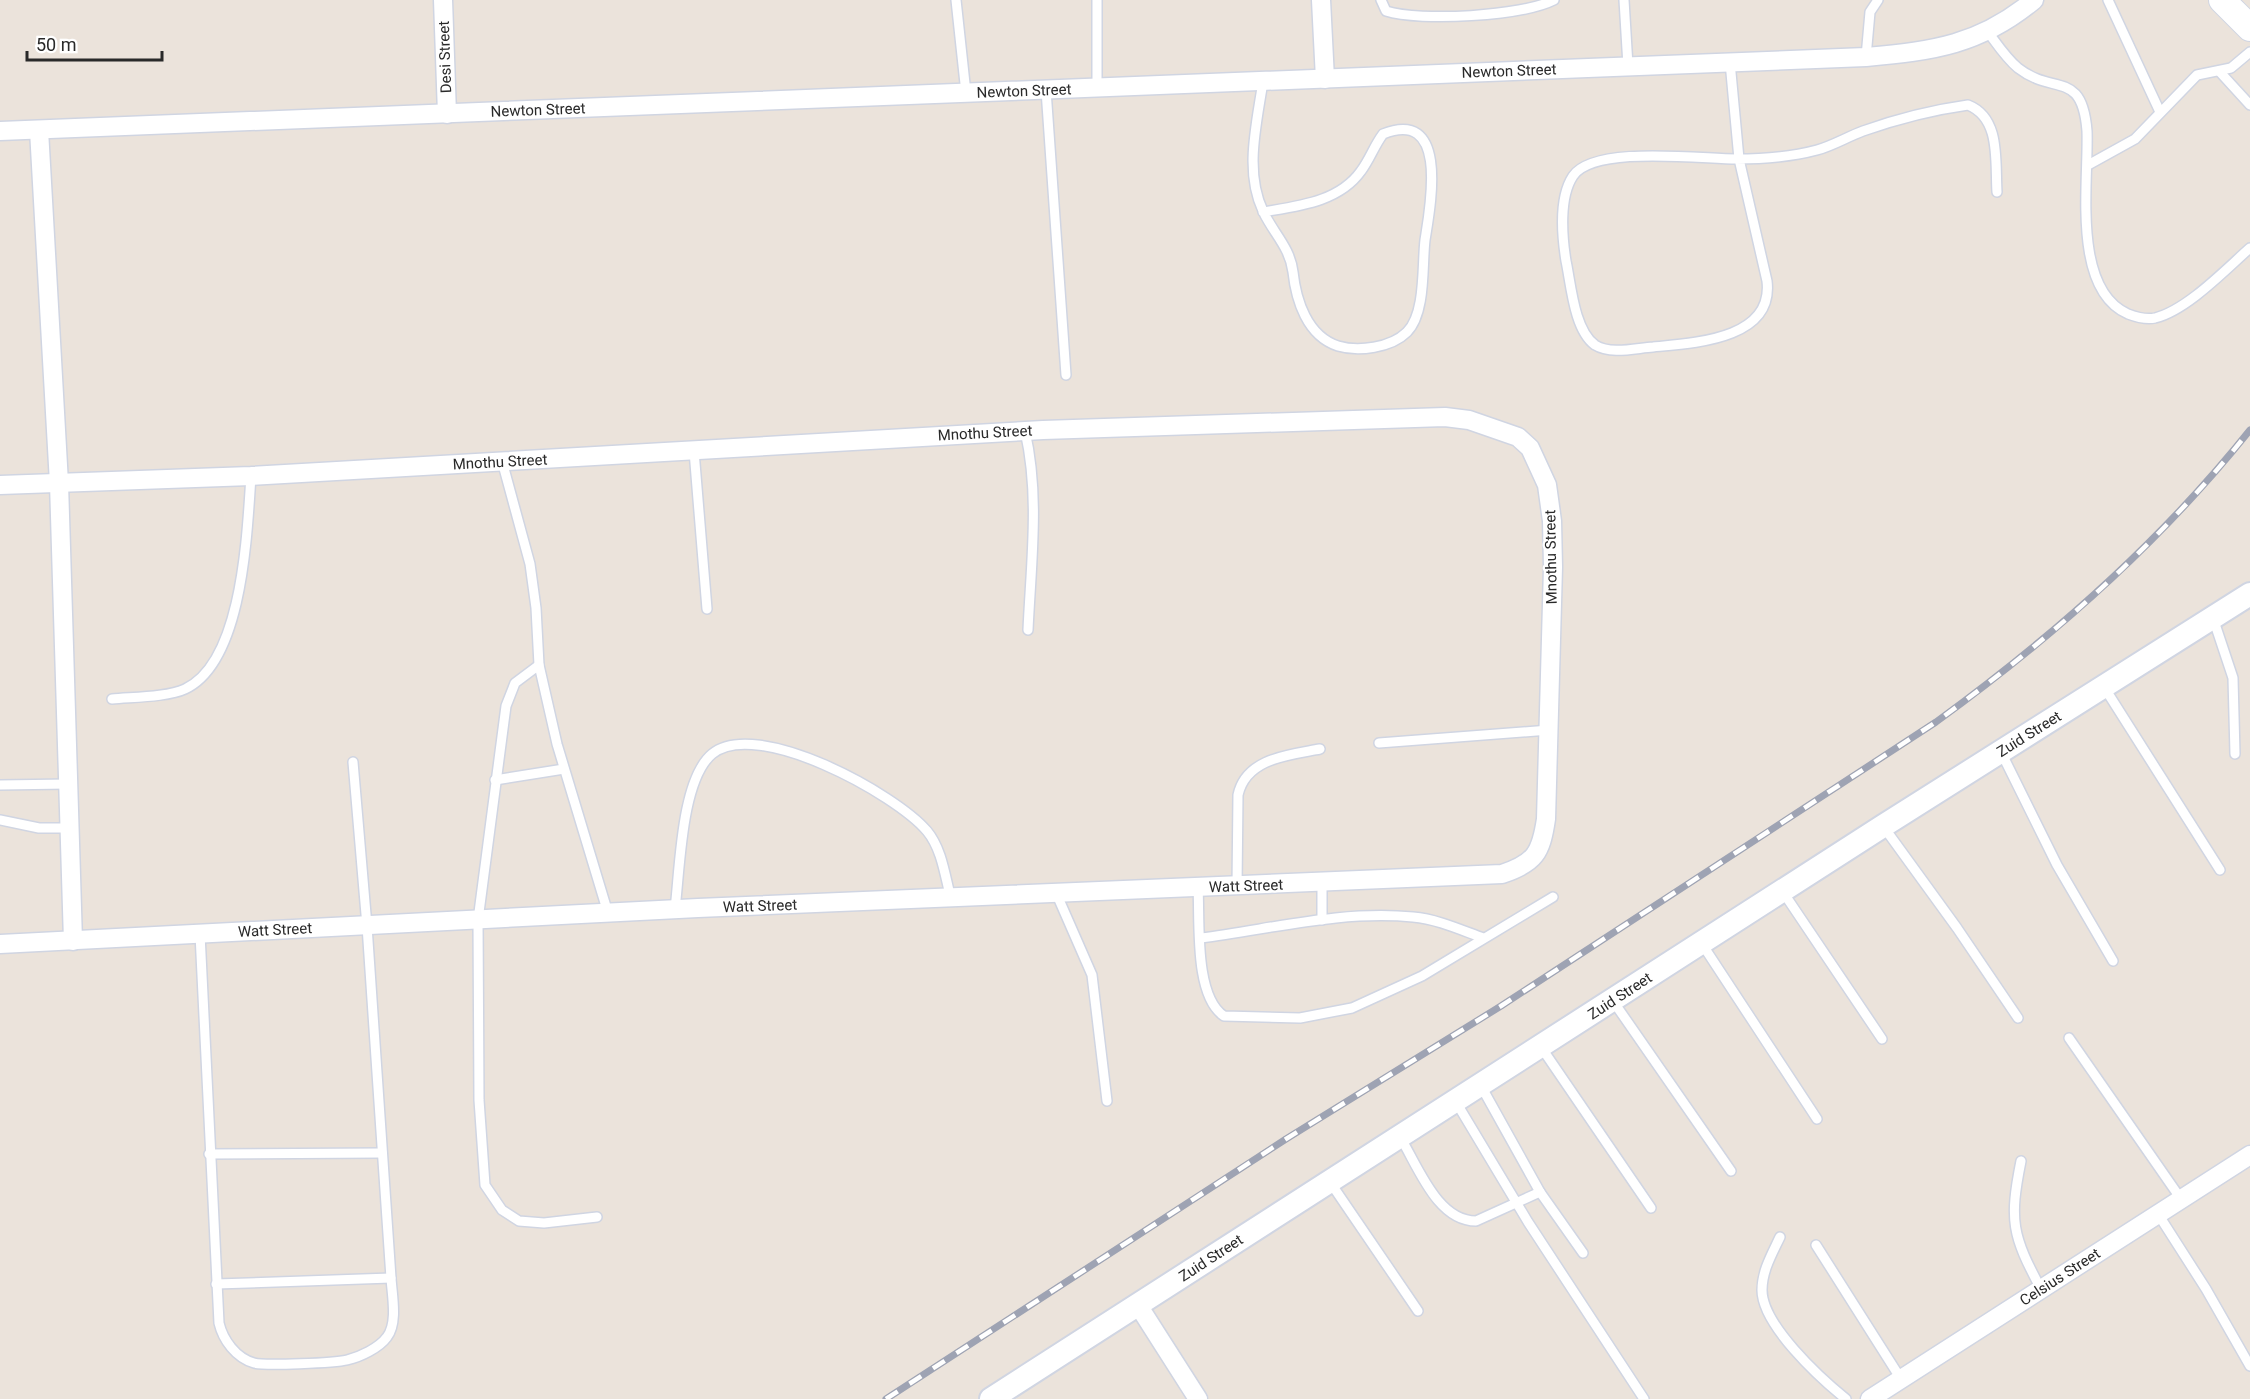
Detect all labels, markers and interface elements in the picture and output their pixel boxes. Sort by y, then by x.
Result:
street label: Desi Street [435,20,455,94]
scale bar [27,24,162,62]
text: 50 m [36,34,76,55]
street label: Newton Street [1461,60,1557,82]
street label: Newton Street [976,80,1072,102]
street label: Newton Street [490,99,586,121]
street label: Mnothu Street [937,422,1033,444]
street label: Mnothu Street [452,451,548,473]
street label: Mnothu Street [1541,509,1561,604]
street label: Zuid Street [1993,707,2065,761]
street label: Watt Street [1209,876,1284,896]
street label: Watt Street [723,896,798,916]
street label: Watt Street [237,919,313,941]
street label: Zuid Street [1585,969,1655,1023]
street label: Zuid Street [1176,1231,1246,1285]
street label: Celsius Street [2016,1244,2104,1310]

